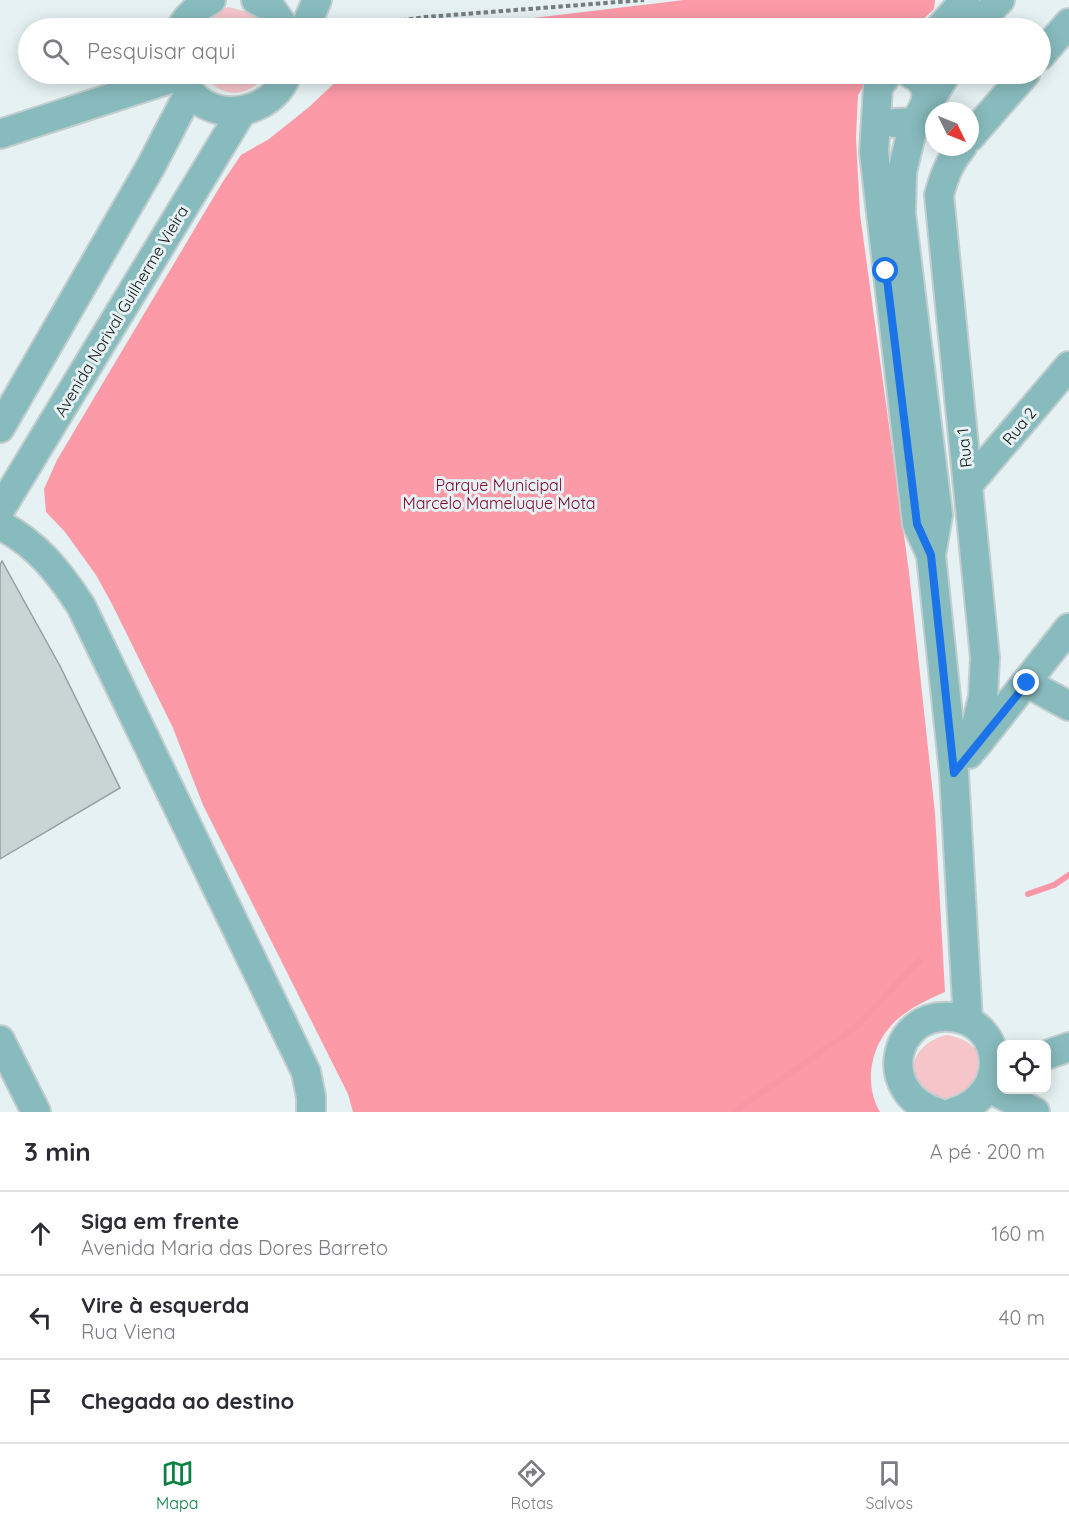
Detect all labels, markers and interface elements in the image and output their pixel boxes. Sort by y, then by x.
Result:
search box [18,18,1051,84]
icon: search [39,35,72,68]
text: Pesquisar aqui [87,37,235,65]
north arrow [925,102,979,156]
street label: Avenida Norival Guilherme Vieira [50,202,192,420]
route start [872,257,898,283]
street label: Rua 2 [998,403,1040,449]
street label: Rua 1 [952,427,976,469]
park label: Parque Municipal Marcelo Mameluque Mota [402,475,596,513]
route end [1013,669,1039,695]
map controls [997,1040,1051,1094]
button: locate [997,1040,1051,1094]
text: 3 min [24,1135,91,1168]
text: A pé · 200 m [930,1139,1045,1164]
text: Siga em frente [81,1207,239,1235]
icon: ahead [24,1217,57,1250]
text: 160 m [991,1221,1045,1246]
text: Avenida Maria das Dores Barreto [81,1235,388,1260]
text: Vire à esquerda [81,1291,249,1319]
icon: left [24,1301,57,1334]
text: 40 m [999,1305,1045,1330]
text: Rua Viena [81,1319,176,1344]
icon: arrive [24,1385,57,1418]
text: Chegada ao destino [81,1387,294,1415]
tab: Mapa [156,1457,198,1513]
tab: Rotas [510,1457,553,1513]
tab: Salvos [865,1457,913,1513]

